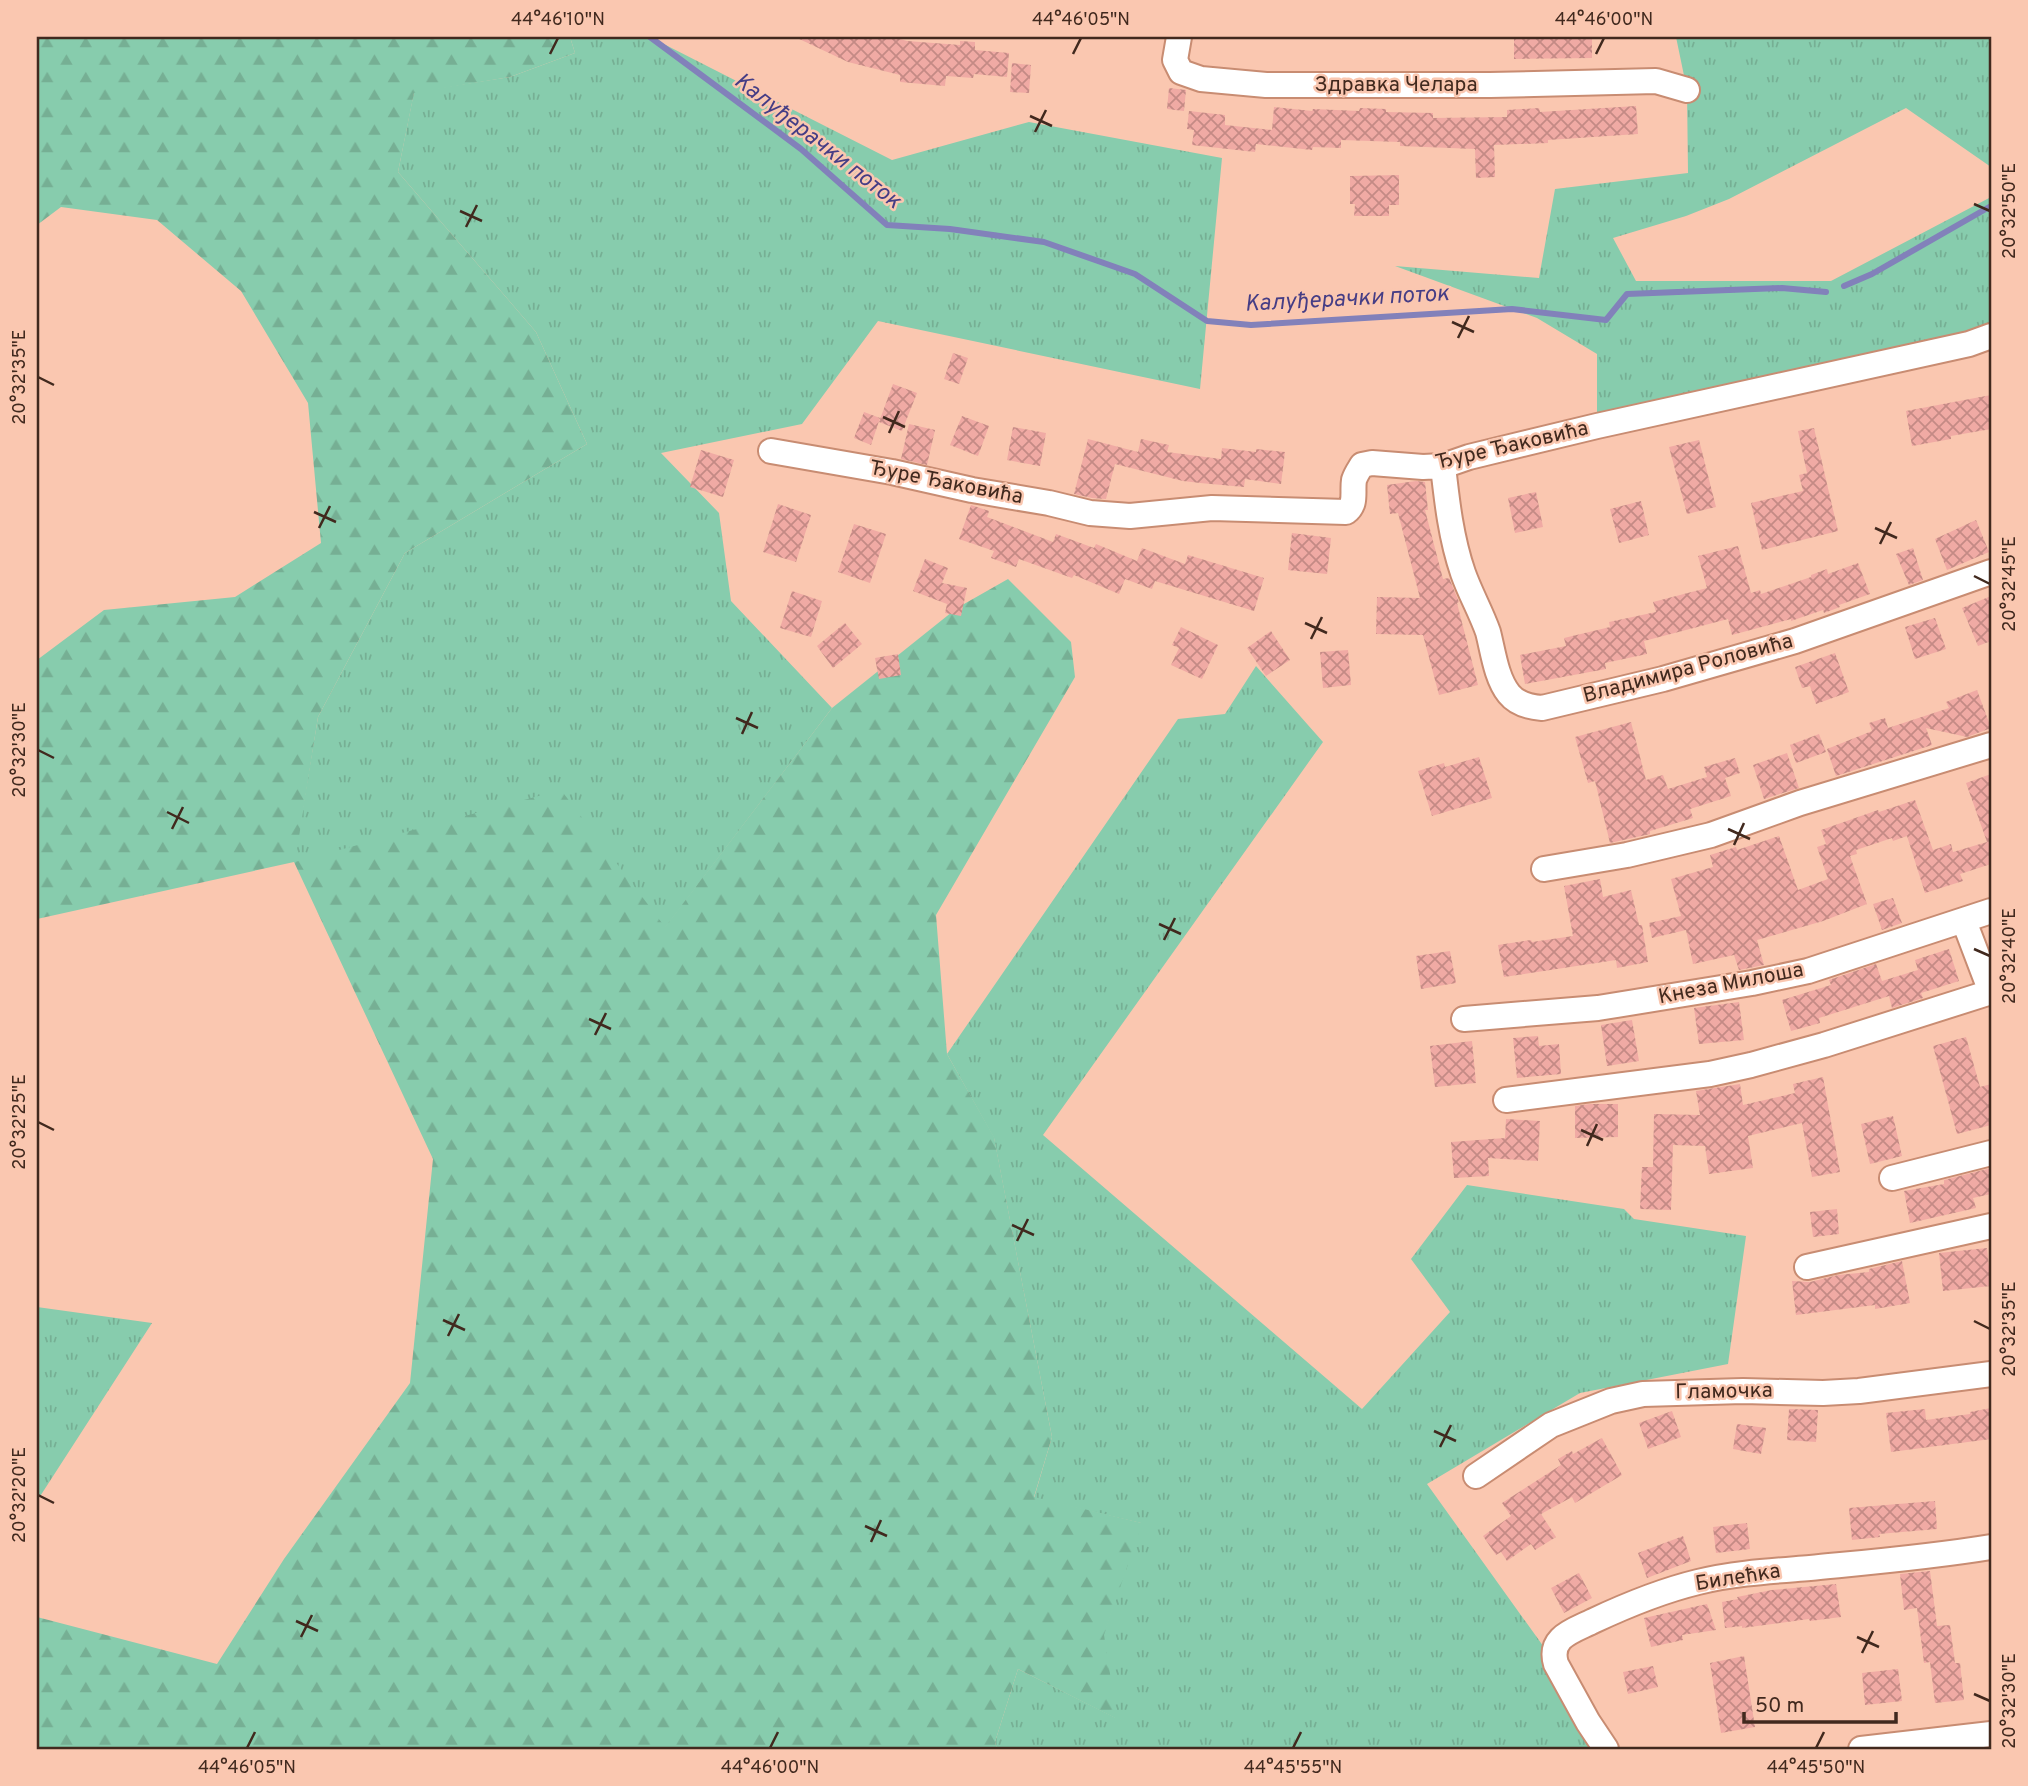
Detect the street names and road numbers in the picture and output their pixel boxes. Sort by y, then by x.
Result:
street label: Здравка Челара [1314,72,1478,99]
street label: Ђуре Ђаковића [1433,415,1591,477]
street label: Ђуре Ђаковића [867,455,1025,511]
street label: Владимира Роловића [1580,628,1796,710]
street label: Кнеза Милоша [1656,957,1806,1011]
street label: Гламочка [1675,1378,1773,1406]
street label: Билећка [1694,1558,1782,1598]

